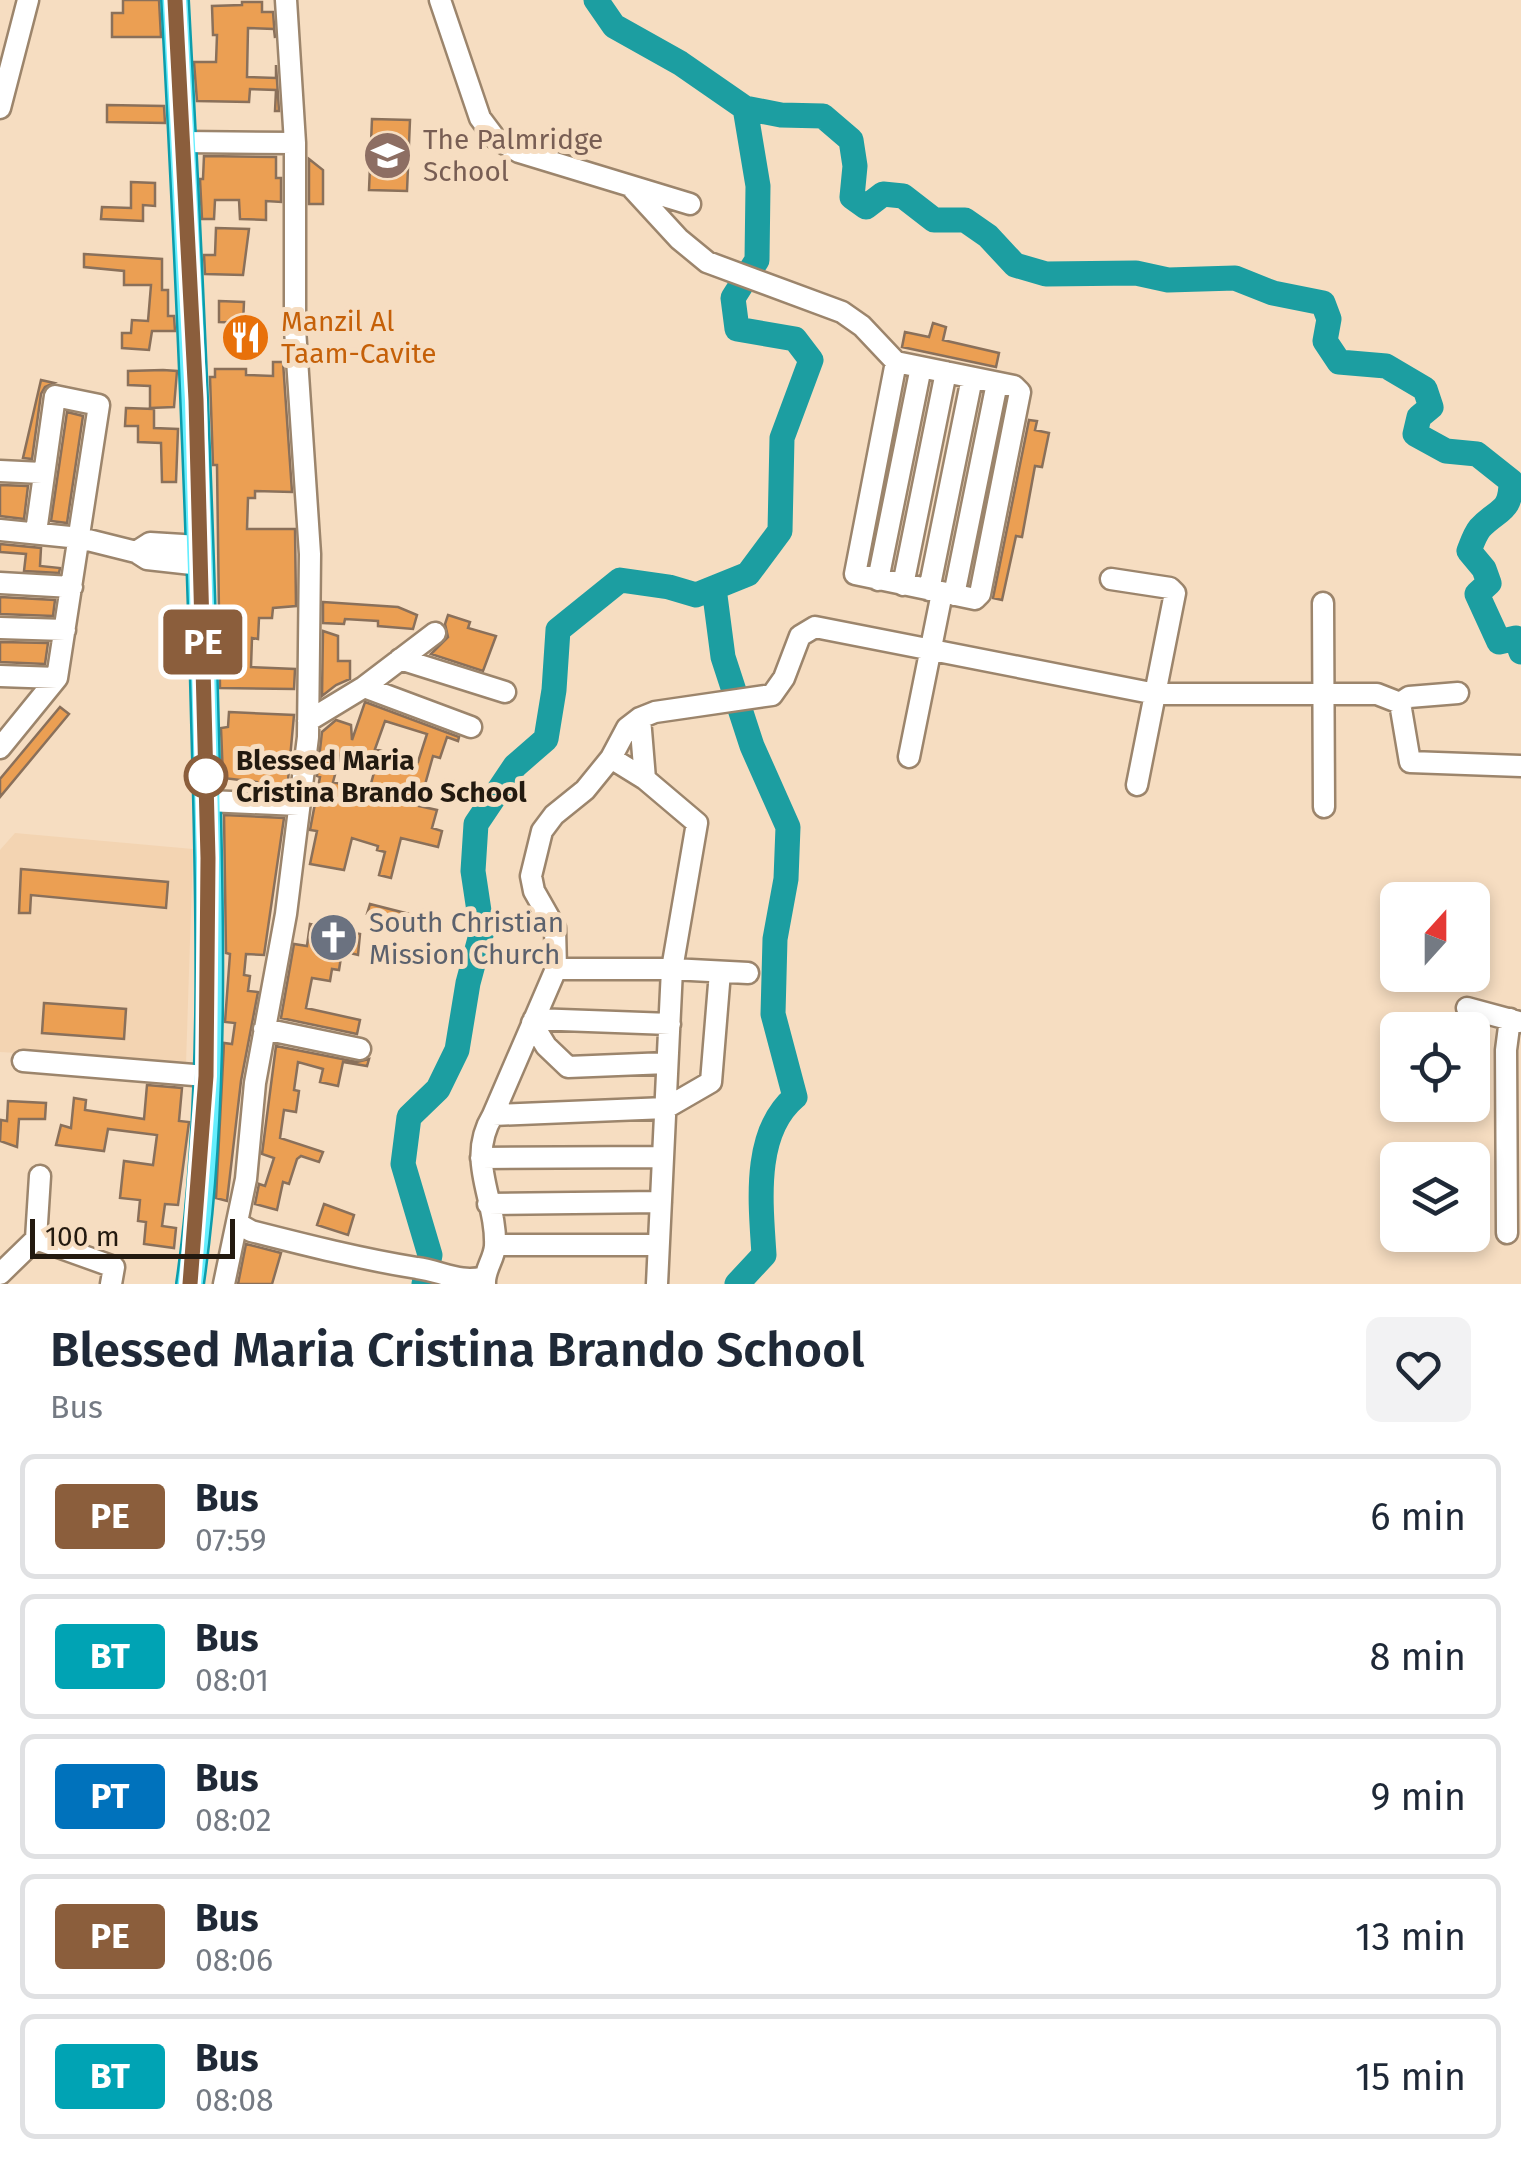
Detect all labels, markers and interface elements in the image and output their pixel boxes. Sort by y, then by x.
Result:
place label: The Palmridge School [423,123,603,188]
school or university icon: The Palmridge School [362,129,414,181]
place label: Manzil Al Taam-Cavite [281,305,437,370]
restaurant icon: Manzil Al Taam-Cavite [220,311,272,363]
line badge: PE [158,610,248,674]
text: PE [183,621,223,663]
place label: Blessed Maria Cristina Brando School [236,744,527,809]
marker: Blessed Maria Cristina Brando School [185,755,227,797]
north arrow [1380,882,1490,992]
map controls [1380,882,1490,1252]
place label: South Christian Mission Church [369,906,564,971]
church icon: South Christian Mission Church [308,912,360,964]
button: locate [1380,1012,1490,1122]
button: layers [1380,1142,1490,1252]
scale bar [30,1214,235,1258]
text: 100 m [45,1220,120,1253]
button: heart [1366,1317,1471,1422]
text: Blessed Maria Cristina Brando School [50,1321,864,1379]
text: Bus [50,1388,103,1426]
text: Bus [195,1475,259,1521]
text: 6 min [1370,1494,1466,1540]
text: PE [90,1495,130,1537]
text: 07:59 [195,1521,267,1559]
text: Bus [195,1615,259,1661]
text: 8 min [1369,1634,1466,1680]
text: BT [90,1635,130,1677]
text: 08:01 [195,1661,269,1699]
text: Bus [195,1755,259,1801]
text: 9 min [1370,1774,1466,1820]
text: PT [90,1775,130,1817]
text: 08:02 [195,1801,271,1839]
text: Bus [195,1895,259,1941]
text: 13 min [1355,1914,1466,1960]
text: PE [90,1915,130,1957]
text: 08:06 [195,1941,273,1979]
text: Bus [195,2035,259,2081]
text: 15 min [1355,2054,1466,2100]
text: BT [90,2055,130,2097]
text: 08:08 [195,2081,274,2119]

